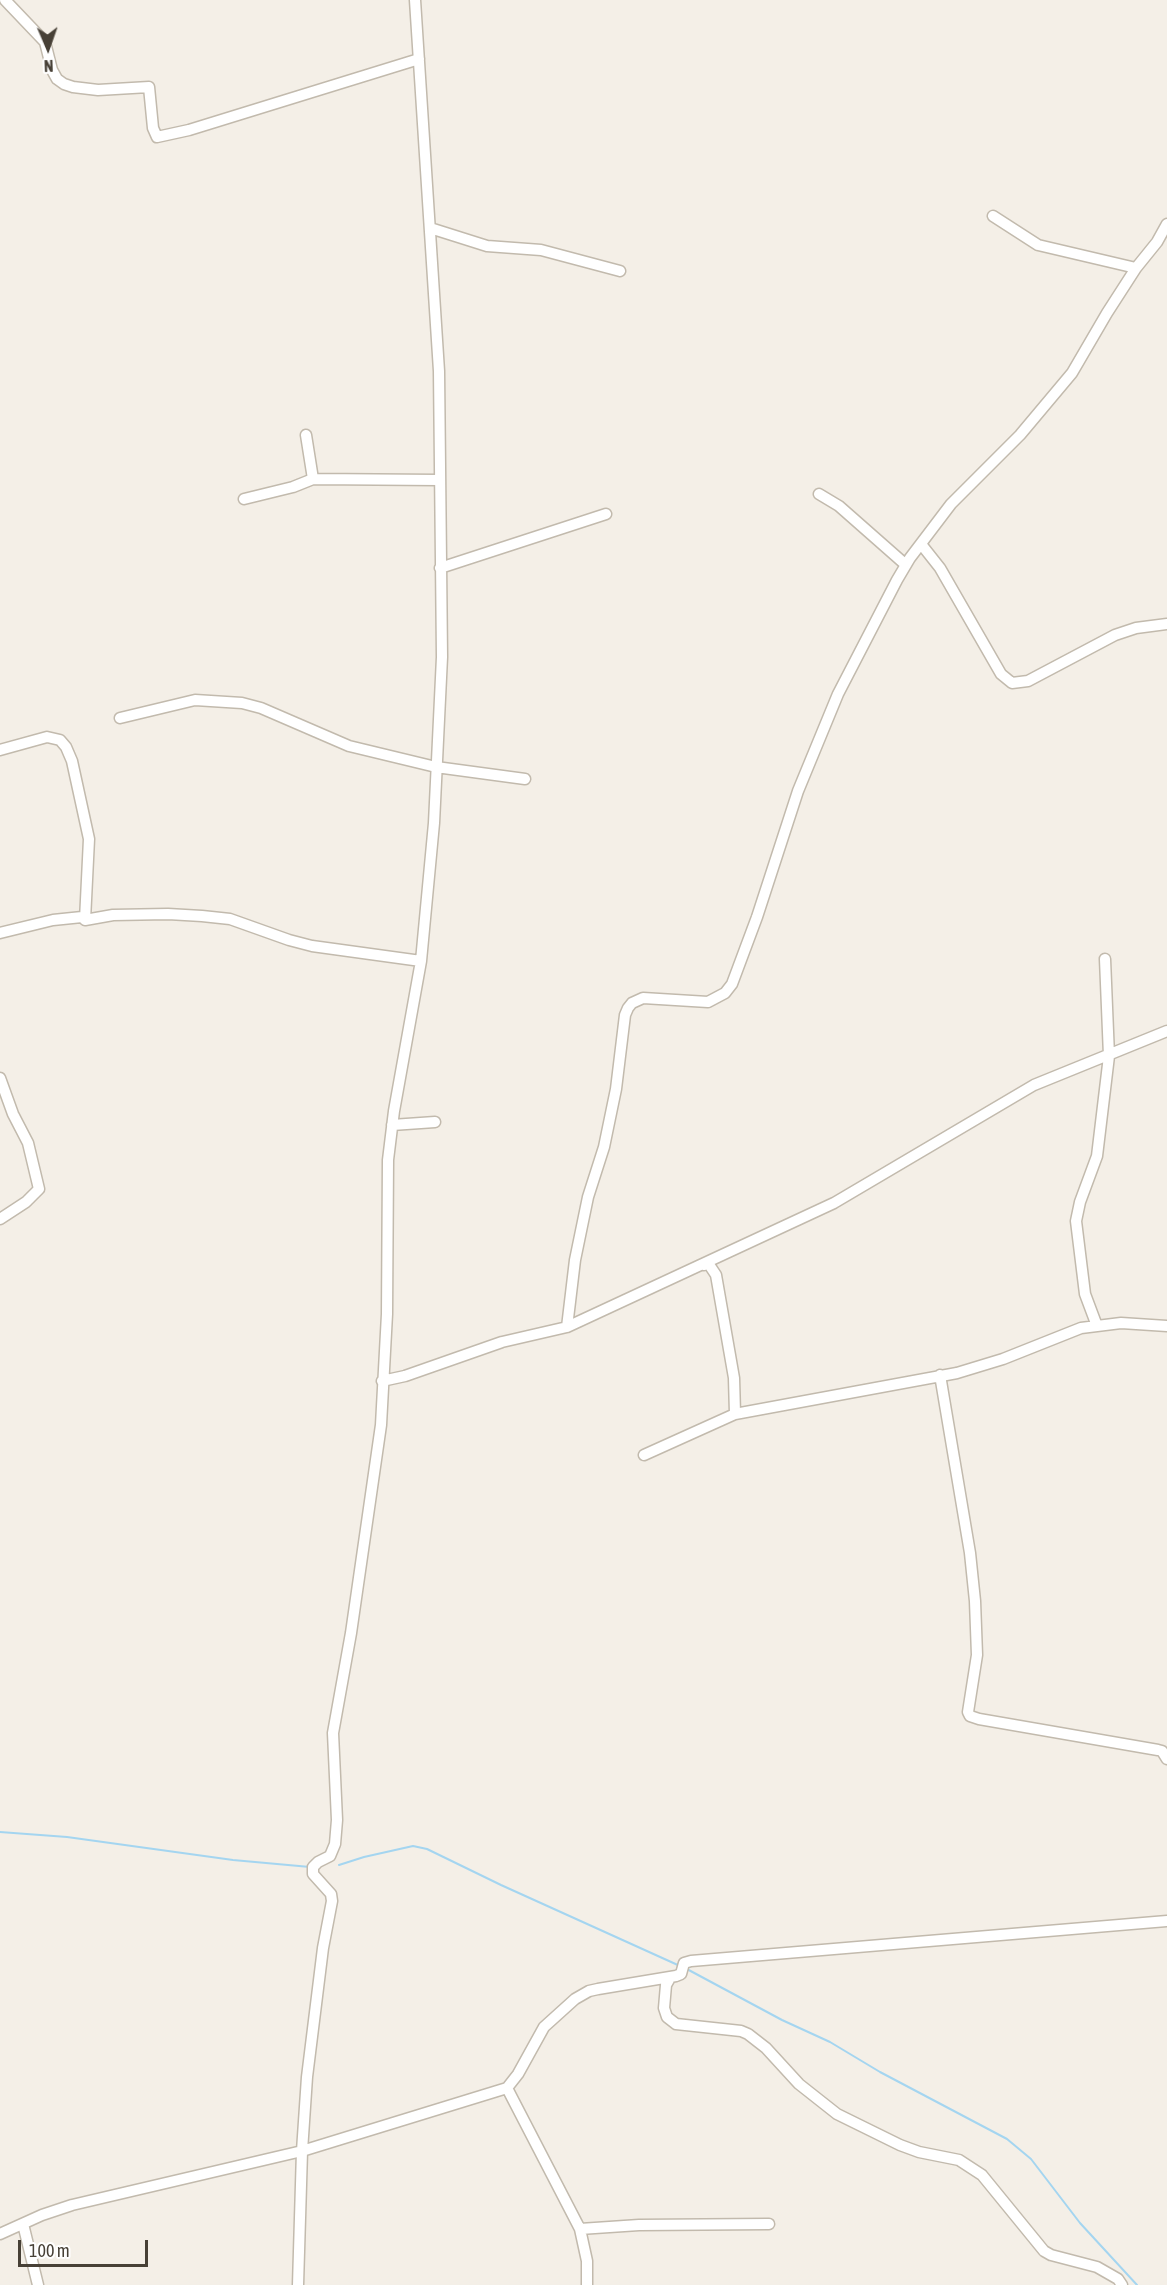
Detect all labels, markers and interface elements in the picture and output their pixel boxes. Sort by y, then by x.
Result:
north arrow [18,18,78,78]
text: N [44,57,54,75]
scale bar [21,2228,152,2266]
text: 100 m [29,2240,70,2261]

